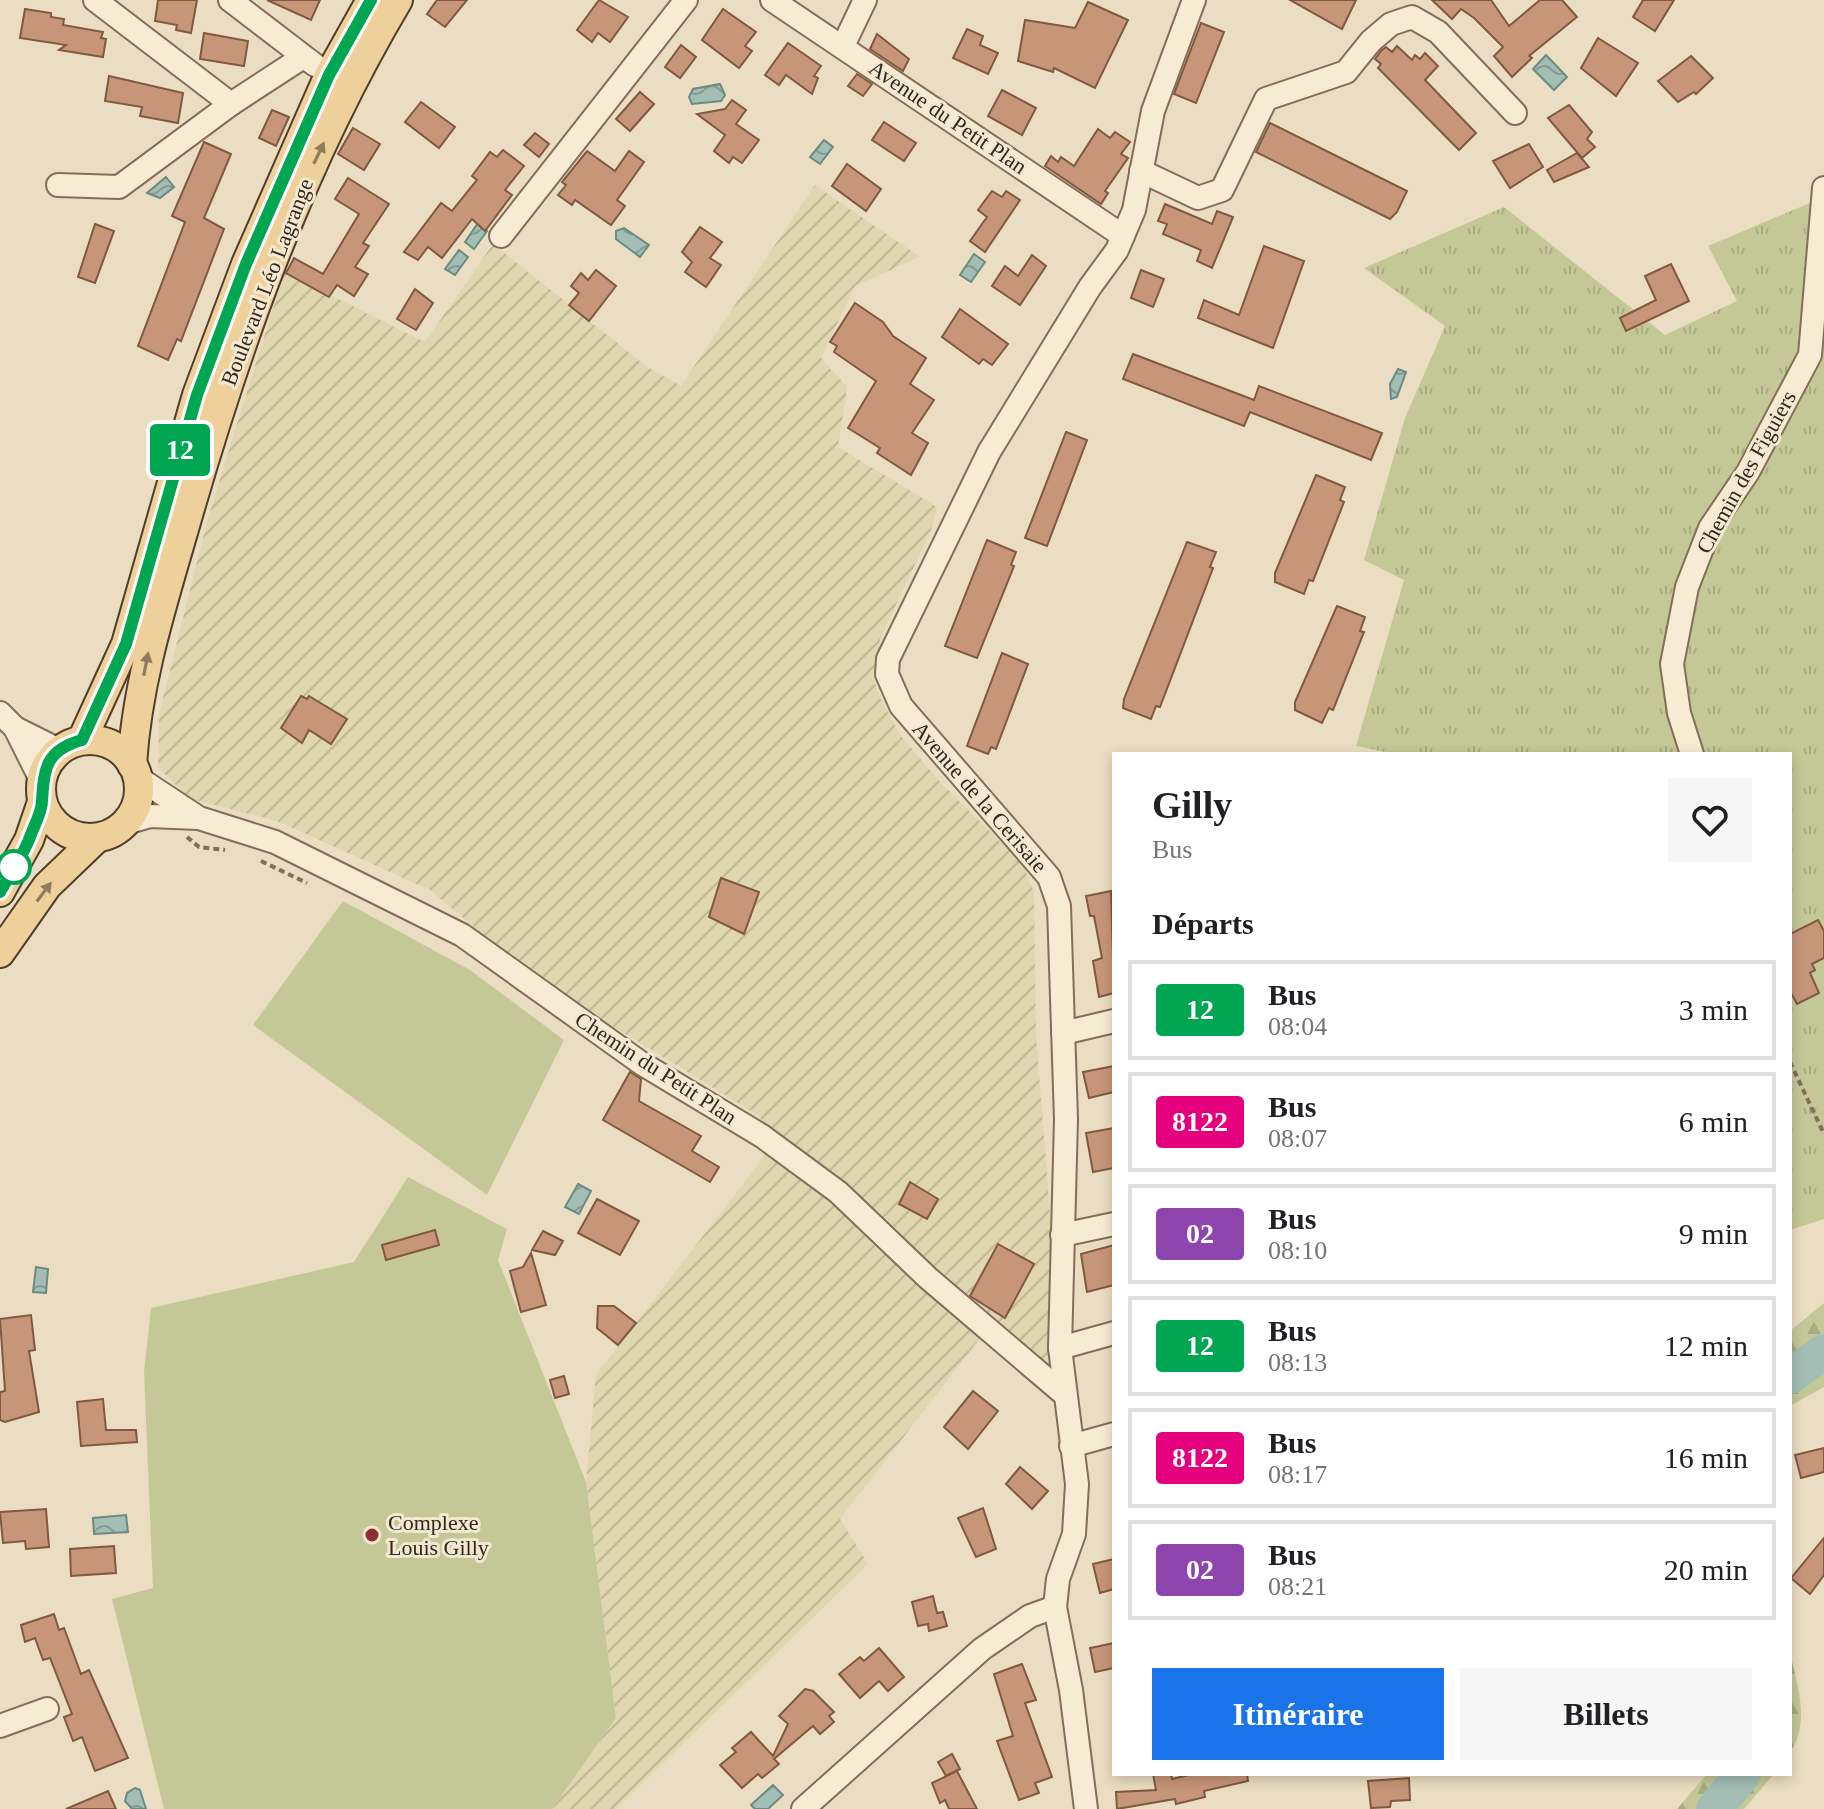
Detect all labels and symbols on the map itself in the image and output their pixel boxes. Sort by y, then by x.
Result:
street label: Avenue du Petit Plan [864,55,1032,179]
one-way arrow [312,141,326,164]
street label: Boulevard Léo Lagrange [216,175,318,389]
street label: Chemin des Figuiers [1691,386,1801,558]
line badge: 12 [144,424,216,476]
one-way arrow [141,651,153,676]
street label: Avenue de la Cerisaie [908,716,1052,878]
unlabelled marker [0,850,31,884]
one-way arrow [36,882,52,902]
street label: Chemin du Petit Plan [571,1006,741,1130]
place label: Complexe Louis Gilly [388,1510,489,1560]
marker: Complexe Louis Gilly [363,1526,381,1544]

